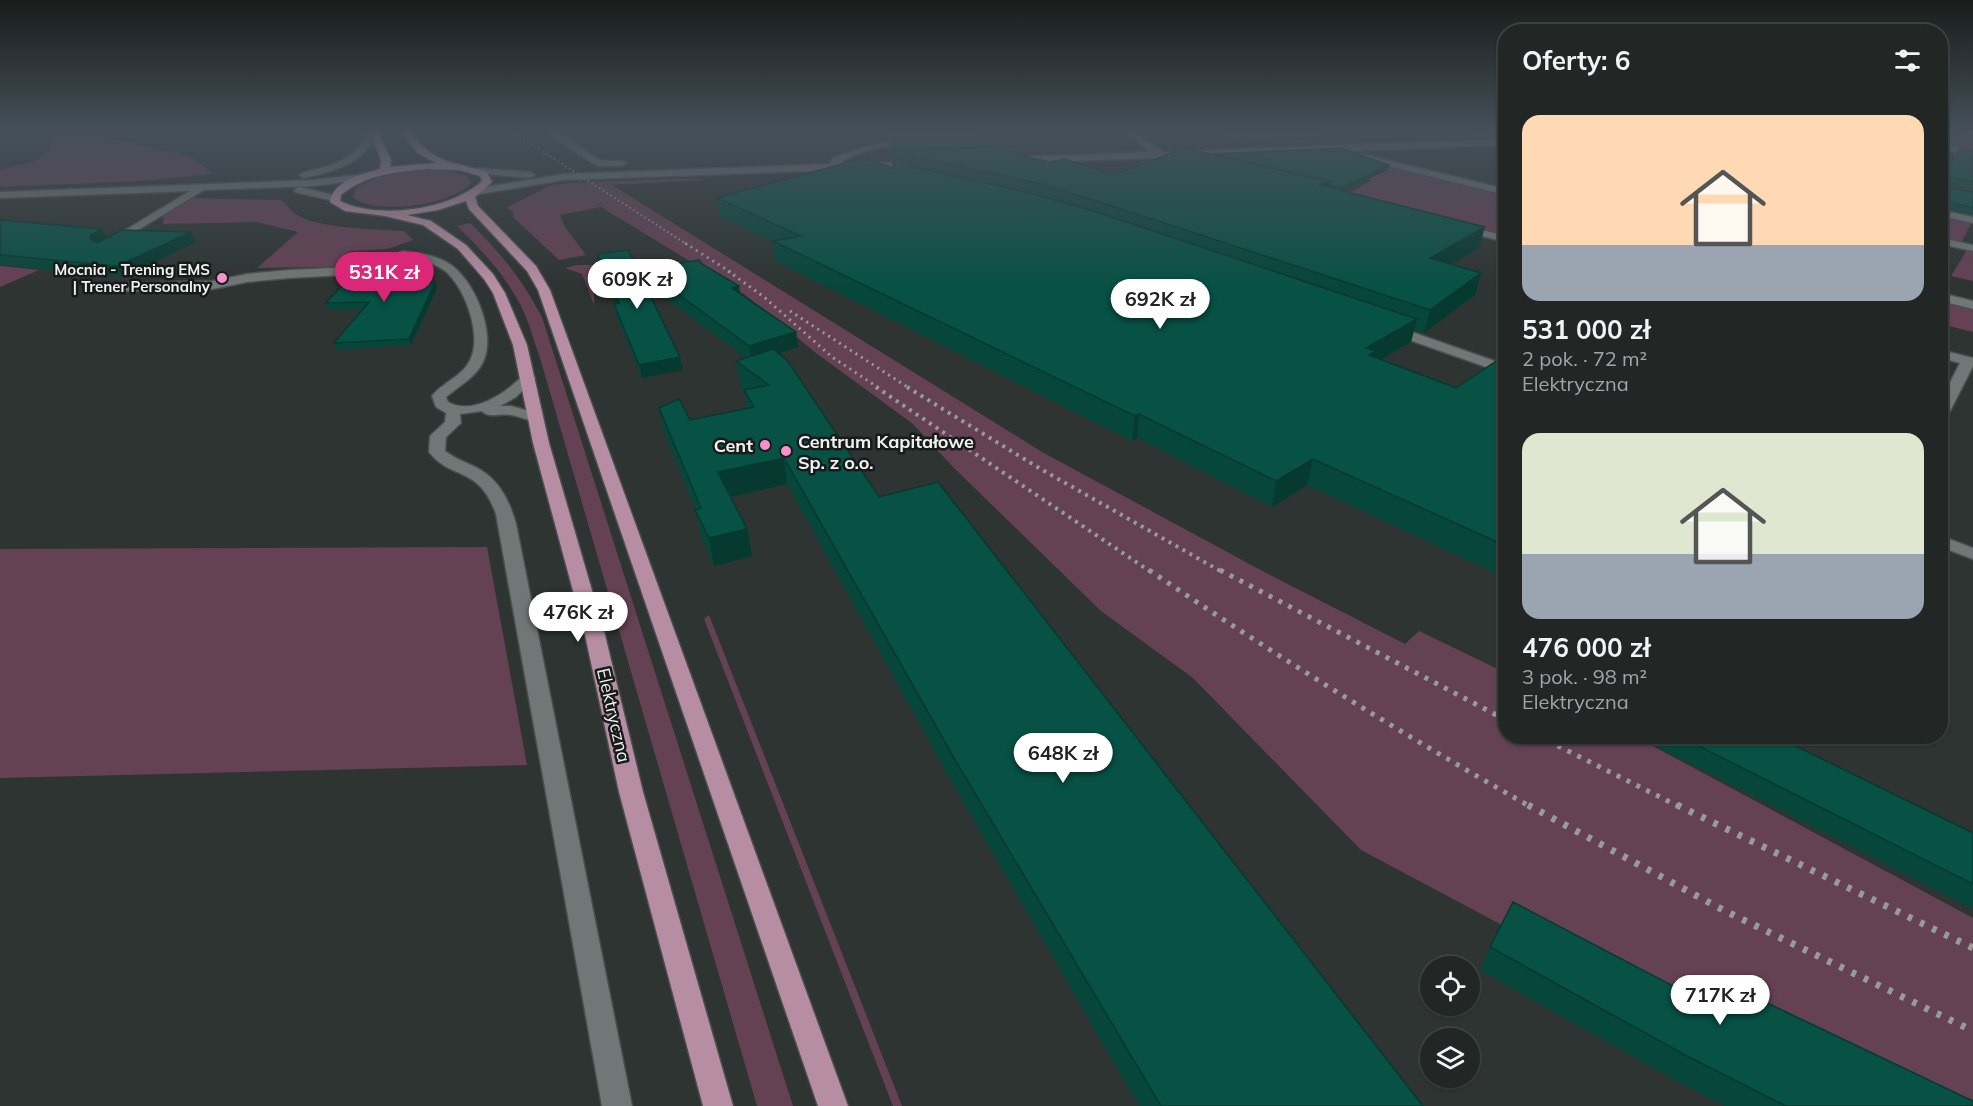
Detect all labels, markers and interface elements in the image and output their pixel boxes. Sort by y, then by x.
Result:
text: Oferty: 6 [1522,44,1630,77]
icon: filters [1891,44,1924,77]
icon: home [1669,154,1777,262]
pin: 531K zł [329,252,439,303]
text: 531K zł [349,259,419,284]
pin: 609K zł [582,259,692,310]
place label: Mocnia - Trening EMS | Trener Personalny [54,260,211,296]
text: 609K zł [602,266,672,291]
marker: Mocnia - Trening EMS | Trener Personalny [215,271,229,285]
pin: 692K zł [1105,279,1215,330]
text: 692K zł [1125,286,1195,311]
text: 531 000 zł [1522,313,1650,346]
text: 2 pok. · 72 m² [1522,346,1647,371]
text: Elektryczna [1522,371,1629,396]
place label: Centrum Kapitałowe Sp. z o.o. [798,430,974,474]
place label: Cent [714,434,753,457]
marker: Cent [758,438,772,452]
marker: Centrum Kapitałowe Sp. z o.o. [779,444,793,458]
icon: home [1669,472,1777,580]
pin: 476K zł [523,592,633,643]
text: 476K zł [543,599,613,624]
text: 476 000 zł [1522,631,1650,664]
text: 3 pok. · 98 m² [1522,664,1647,689]
street label: Elektryczna [592,666,636,764]
text: Elektryczna [1522,689,1629,714]
pin: 648K zł [1008,733,1118,784]
text: 648K zł [1028,740,1098,765]
map controls [1420,956,1480,1088]
button: locate [1420,956,1480,1016]
pin: 717K zł [1665,975,1775,1026]
text: 717K zł [1685,982,1755,1007]
button: layers [1420,1028,1480,1088]

